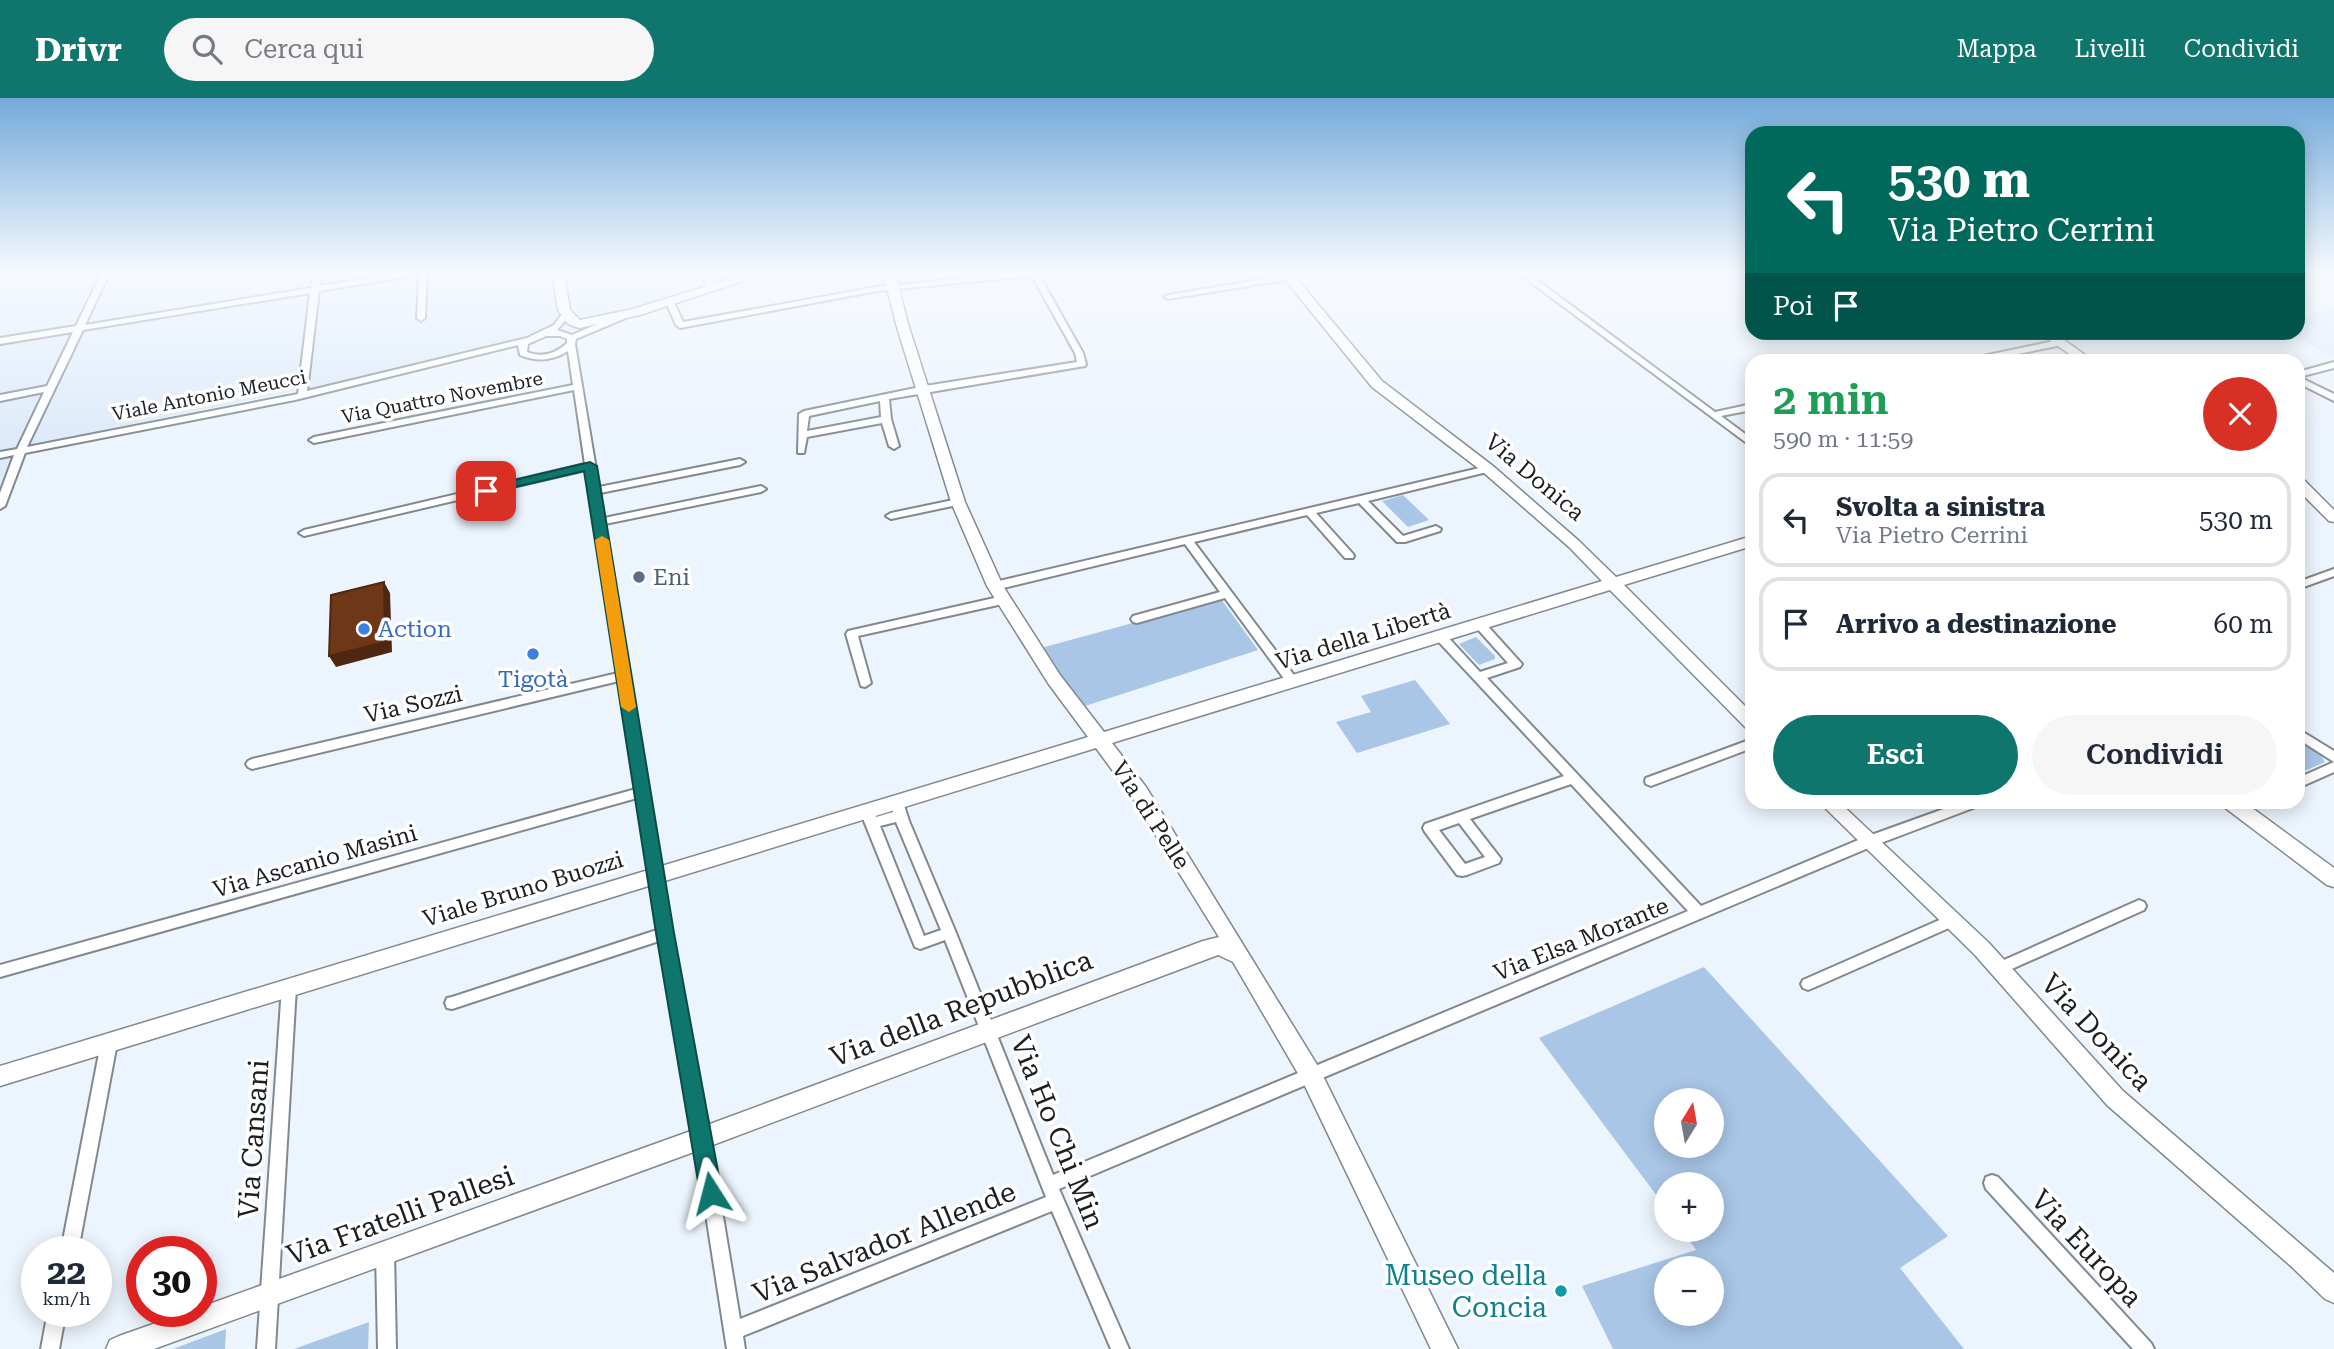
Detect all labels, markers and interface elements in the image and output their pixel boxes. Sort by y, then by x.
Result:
search box [164,18,654,81]
text: Drivr [35,30,122,69]
icon: search [188,30,226,68]
text: Cerca qui [244,34,364,64]
text: Mappa [1957,35,2036,63]
text: Livelli [2074,35,2146,63]
text: Condividi [2184,35,2299,63]
text: 530 m [1888,152,2030,209]
icon: left [1773,154,1864,245]
text: Via Pietro Cerrini [1888,211,2155,249]
icon: arrive [1827,287,1865,325]
text: Poi [1773,291,1813,321]
street label: Viale Antonio Meucci [110,365,308,426]
street label: Via Quattro Novembre [339,367,545,428]
text: 2 min [1773,375,1889,424]
button: close [2203,377,2277,451]
text: 590 m · 11:59 [1773,426,1913,453]
street label: Via Donica [1480,428,1590,527]
pin [456,461,516,521]
icon: arrive [467,472,505,510]
text: Svolta a sinistra [1836,492,2045,522]
icon: left [1777,501,1815,539]
text: 530 m [2199,505,2273,535]
text: Via Pietro Cerrini [1836,522,2028,549]
place label: Eni [653,564,690,591]
marker: Eni [631,569,647,585]
street label: Via della Libertà [1273,597,1454,676]
icon: arrive [1777,605,1815,643]
text: Arrivo a destinazione [1836,609,2117,639]
text: 60 m [2214,609,2273,639]
place label: Action [378,616,452,643]
marker: Action [356,621,372,637]
marker: Tigotà [525,646,541,662]
place label: Tigotà [498,666,569,693]
street label: Via Sozzi [362,680,465,729]
button: Esci [1773,715,2018,795]
button: Condividi [2032,715,2277,795]
street label: Via di Pelle [1106,756,1195,874]
street label: Via Ascanio Masini [210,819,420,904]
street label: Viale Bruno Buozzi [420,846,627,933]
street label: Via Elsa Morante [1490,892,1672,987]
street label: Via della Repubblica [825,943,1097,1074]
street label: Via Donica [2034,967,2159,1098]
street label: Via Ho Chi Min [1004,1031,1111,1234]
street label: Via Cansani [231,1058,276,1220]
north arrow [1654,1088,1724,1158]
map controls [1654,1088,1724,1326]
position arrow [674,1156,748,1230]
street label: Via Fratelli Pallesi [282,1159,518,1272]
button: + [1654,1172,1724,1242]
street label: Via Salvador Allende [748,1175,1020,1310]
street label: Via Europa [2024,1183,2149,1314]
speed limit sign: 30 [126,1236,217,1327]
text: 22 [47,1252,86,1293]
button: − [1654,1256,1724,1326]
place label: Museo della Concia [1385,1259,1547,1324]
marker: Museo della Concia [1553,1283,1569,1299]
text: km/h [42,1288,91,1309]

